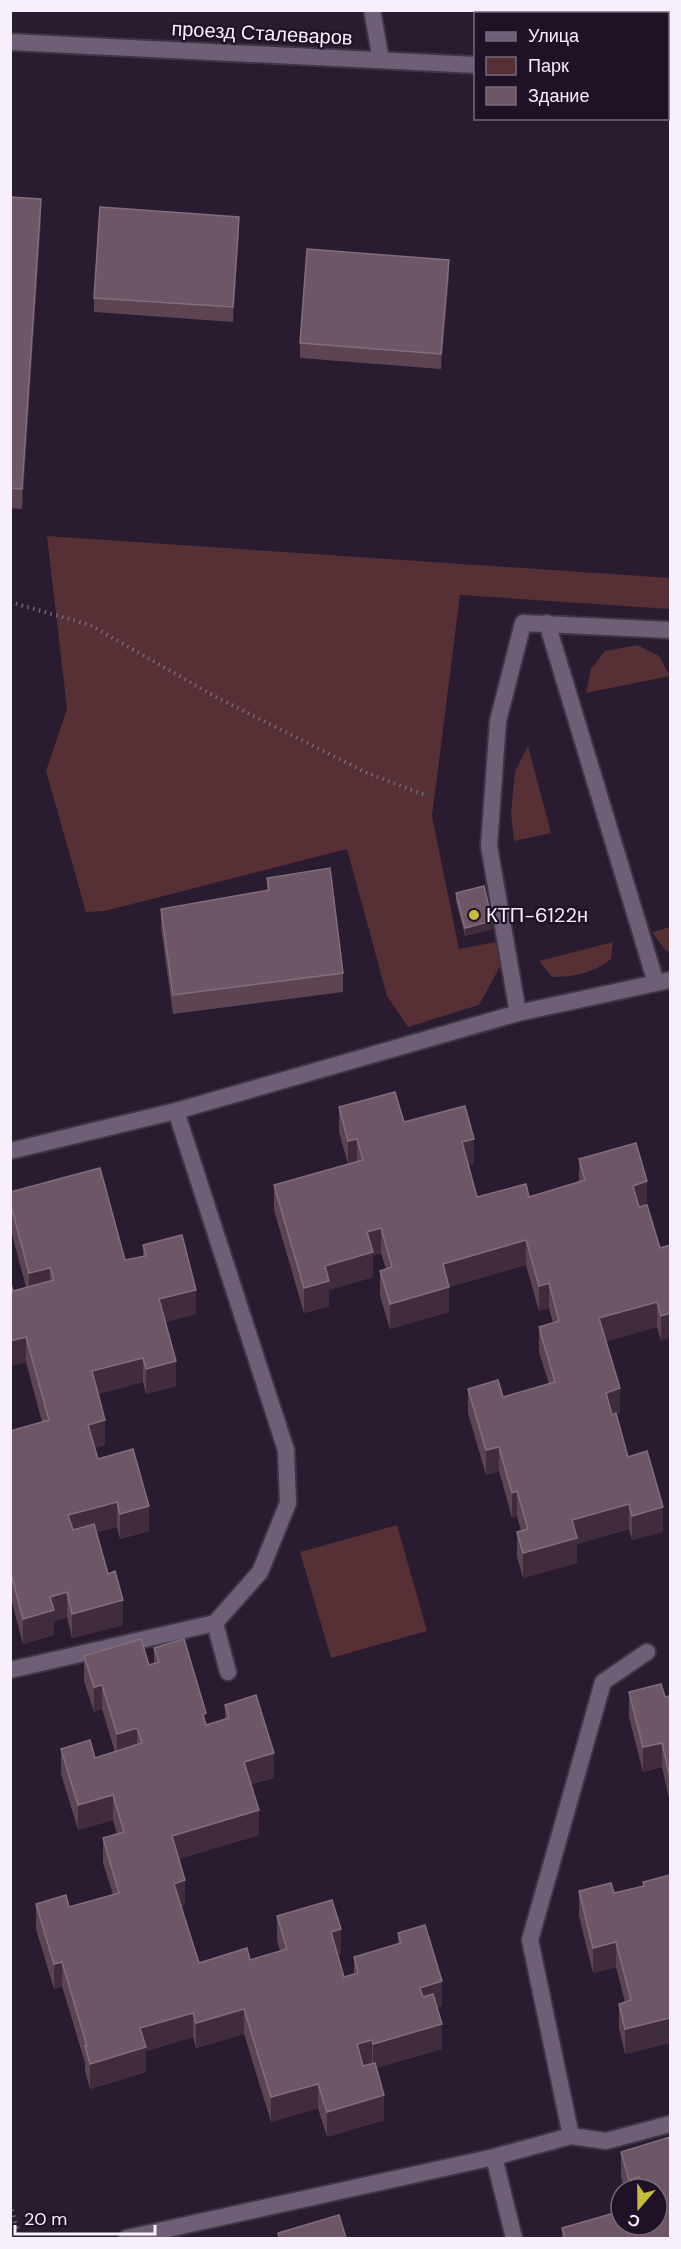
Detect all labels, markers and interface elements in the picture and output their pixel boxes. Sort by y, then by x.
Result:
legend [474,12,669,120]
street label: проезд Сталеваров [171,15,353,51]
text: Улица [528,24,580,48]
text: Парк [528,54,569,78]
text: Здание [528,84,589,108]
place label: КТП-6122н [486,902,588,928]
marker: КТП-6122н [467,908,481,922]
north arrow [609,2177,669,2237]
scale bar [15,2198,154,2236]
text: 20 m [24,2207,67,2231]
text: С [625,2209,643,2232]

